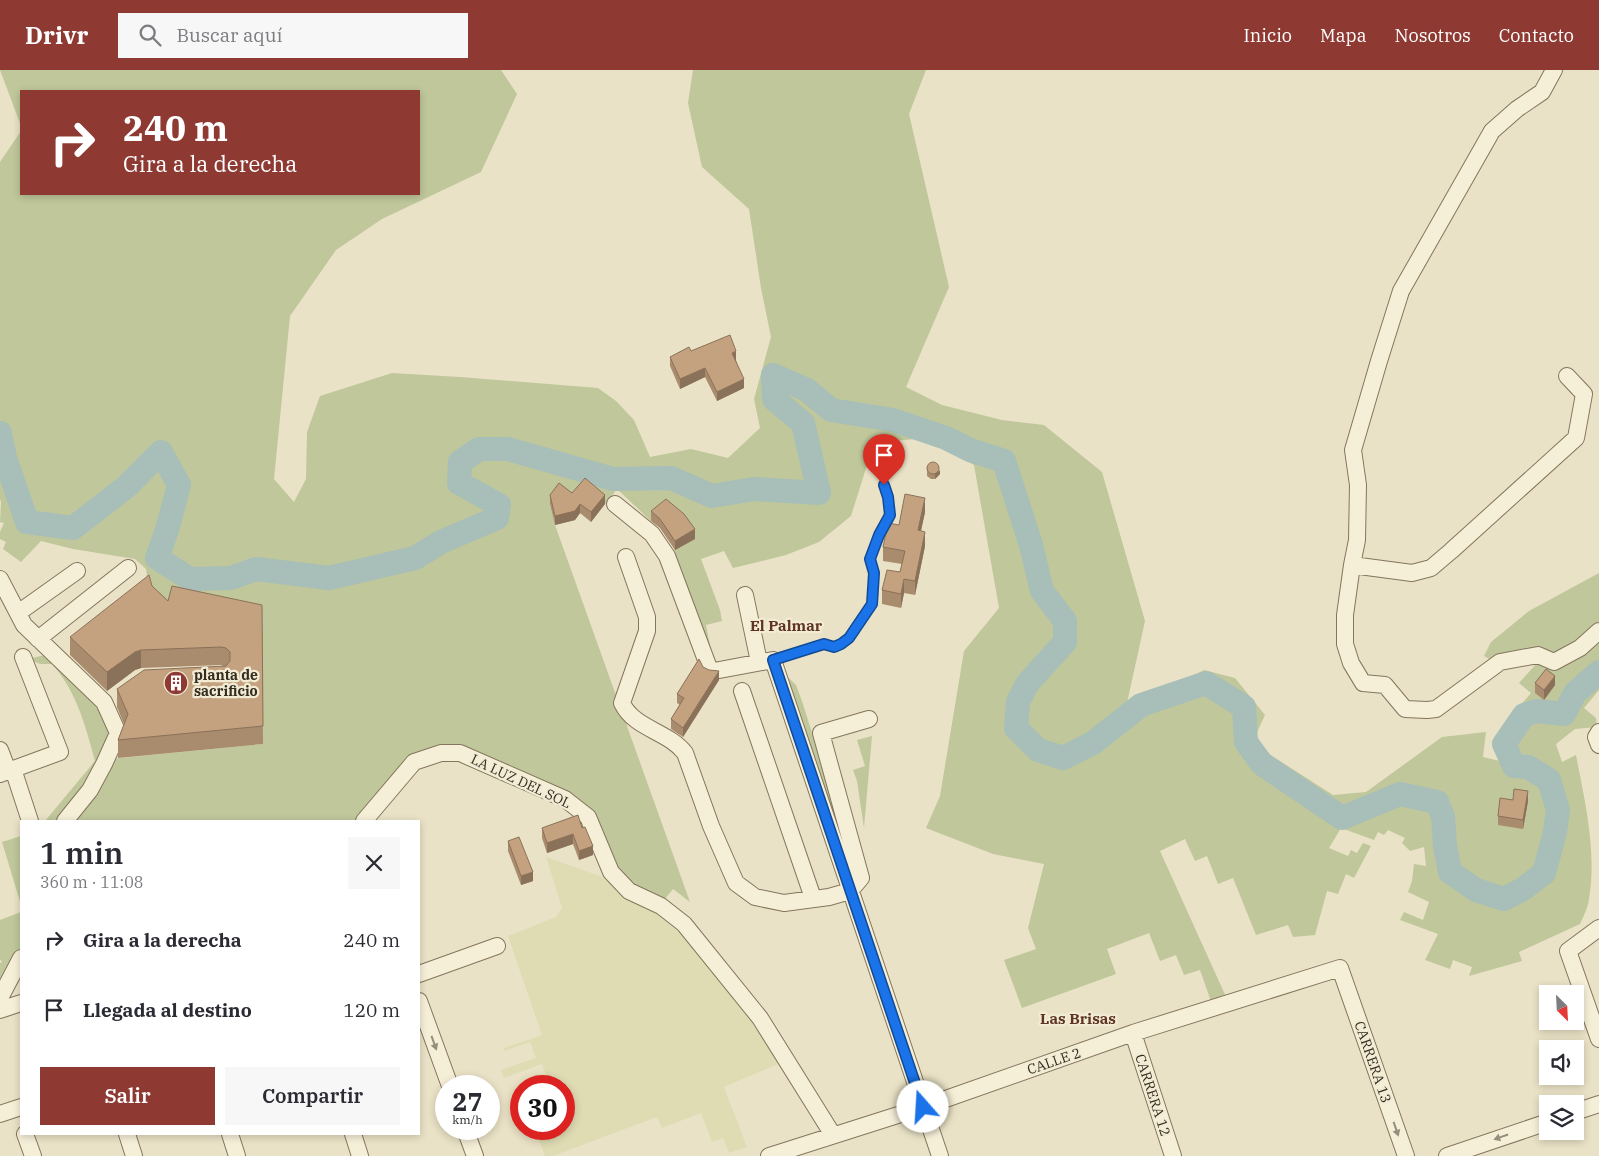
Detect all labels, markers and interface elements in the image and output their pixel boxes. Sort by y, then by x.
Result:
search box [118,13,468,58]
text: Drivr [25,19,88,51]
icon: search [136,21,164,49]
text: Buscar aquí [176,23,282,47]
text: Inicio [1244,24,1292,47]
text: Mapa [1320,24,1367,47]
text: Nosotros [1395,24,1471,47]
text: Contacto [1499,24,1574,47]
text: 240 m [123,105,228,151]
icon: right [40,110,105,175]
text: Gira a la derecha [123,149,297,178]
pin [863,434,905,485]
icon: arrive [870,441,898,469]
district label: El Palmar [750,616,823,635]
place label: planta de sacrificio [194,666,258,700]
building icon: planta de sacrificio [163,670,189,696]
street label: LA LUZ DEL SOL [468,750,574,812]
text: 1 min [40,833,123,872]
button: close [348,837,400,889]
text: 360 m · 11:08 [40,872,143,892]
icon: right [40,926,68,954]
text: Gira a la derecha [83,928,242,952]
text: 240 m [343,928,400,952]
north arrow [1539,985,1584,1030]
map controls [1539,985,1584,1140]
icon: arrive [40,996,68,1024]
text: Llegada al destino [83,998,252,1022]
text: 120 m [343,998,400,1022]
district label: Las Brisas [1040,1009,1116,1028]
street label: CARRERA 13 [1351,1019,1395,1105]
one-way arrow [431,1036,438,1051]
button: sound [1539,1040,1584,1085]
street label: CALLE 2 [1025,1043,1083,1079]
street label: CARRERA 12 [1131,1052,1175,1138]
button: Salir [40,1067,215,1125]
button: Compartir [225,1067,400,1125]
speed limit sign: 30 [510,1075,575,1140]
position arrow [896,1080,948,1132]
text: 27 [452,1085,483,1118]
button: layers [1539,1095,1584,1140]
text: km/h [452,1112,483,1127]
one-way arrow [1393,1122,1401,1137]
one-way arrow [1494,1134,1509,1142]

